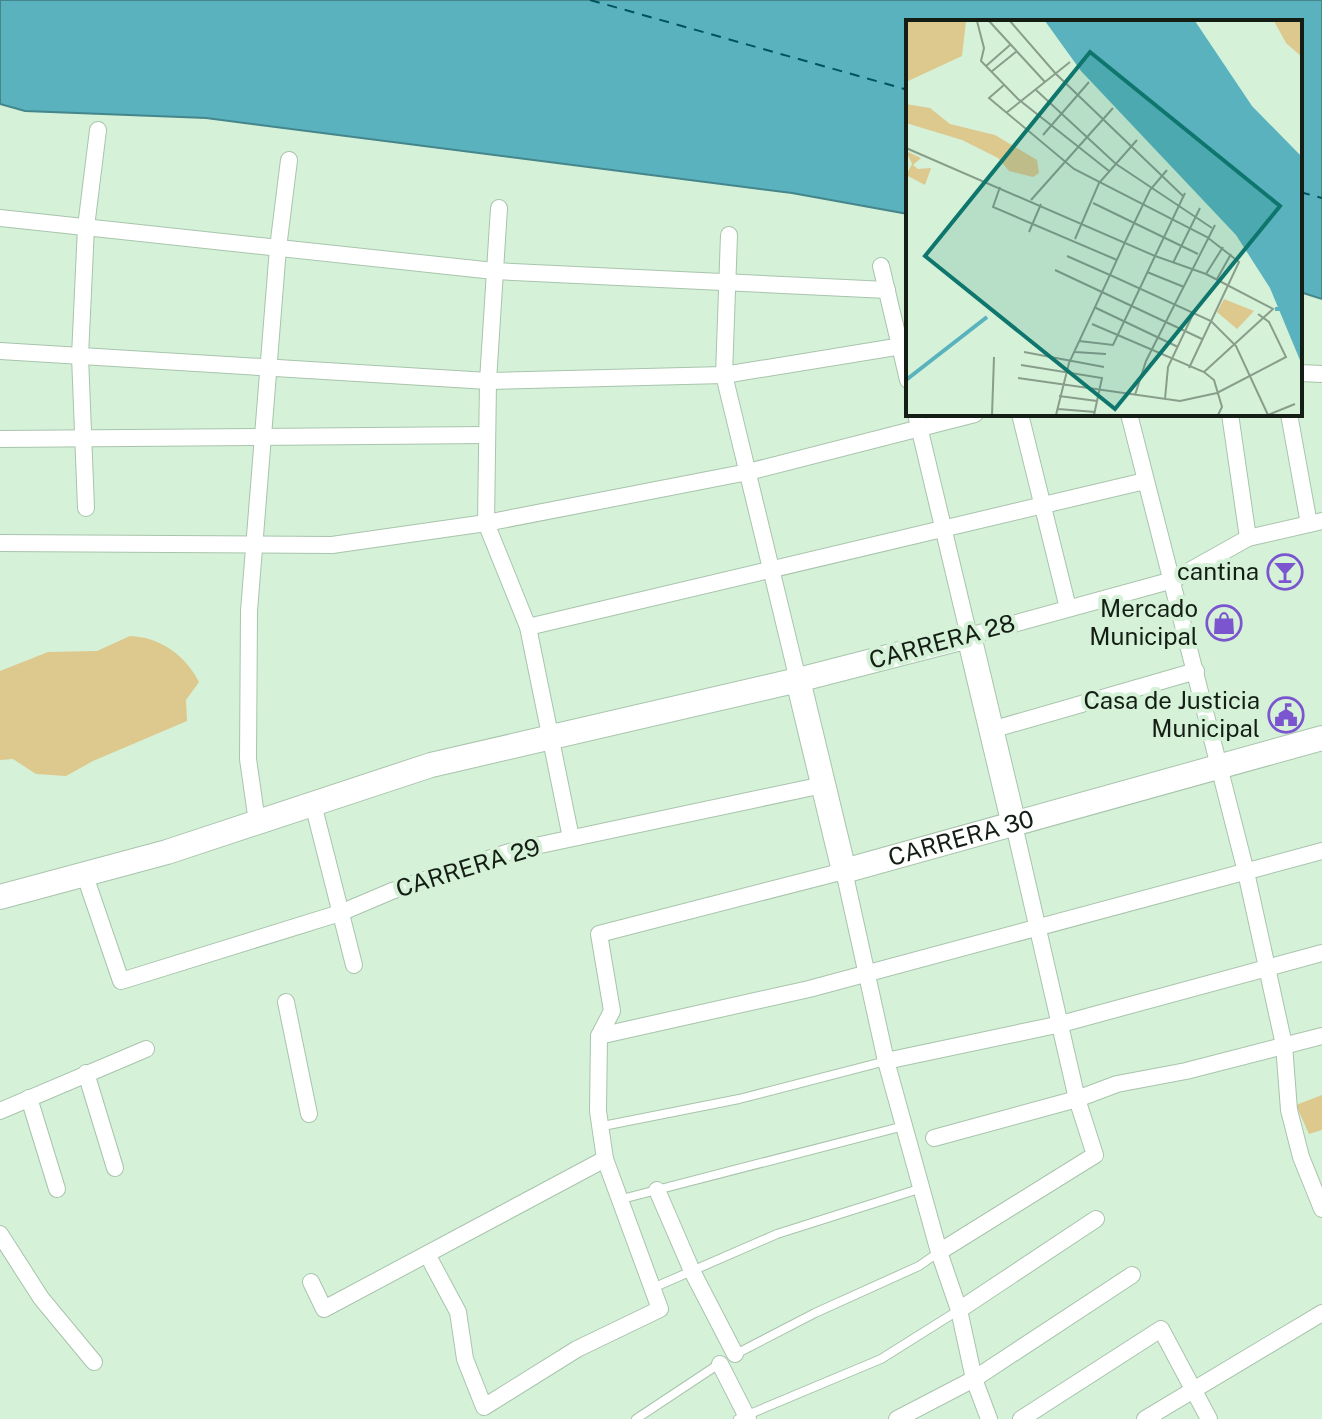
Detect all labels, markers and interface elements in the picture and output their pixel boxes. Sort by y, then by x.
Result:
inset map [906,20,1302,416]
bar icon: cantina [1266,553,1304,591]
place label: cantina [1177,557,1259,585]
place label: Mercado Municipal [1089,594,1198,650]
shop icon: Mercado Municipal [1205,604,1243,642]
street label: CARRERA 28 [866,608,1018,674]
place label: Casa de Justicia Municipal [1083,686,1260,742]
public building icon: Casa de Justicia Municipal [1267,696,1305,734]
street label: CARRERA 30 [885,804,1037,871]
street label: CARRERA 29 [392,832,543,902]

